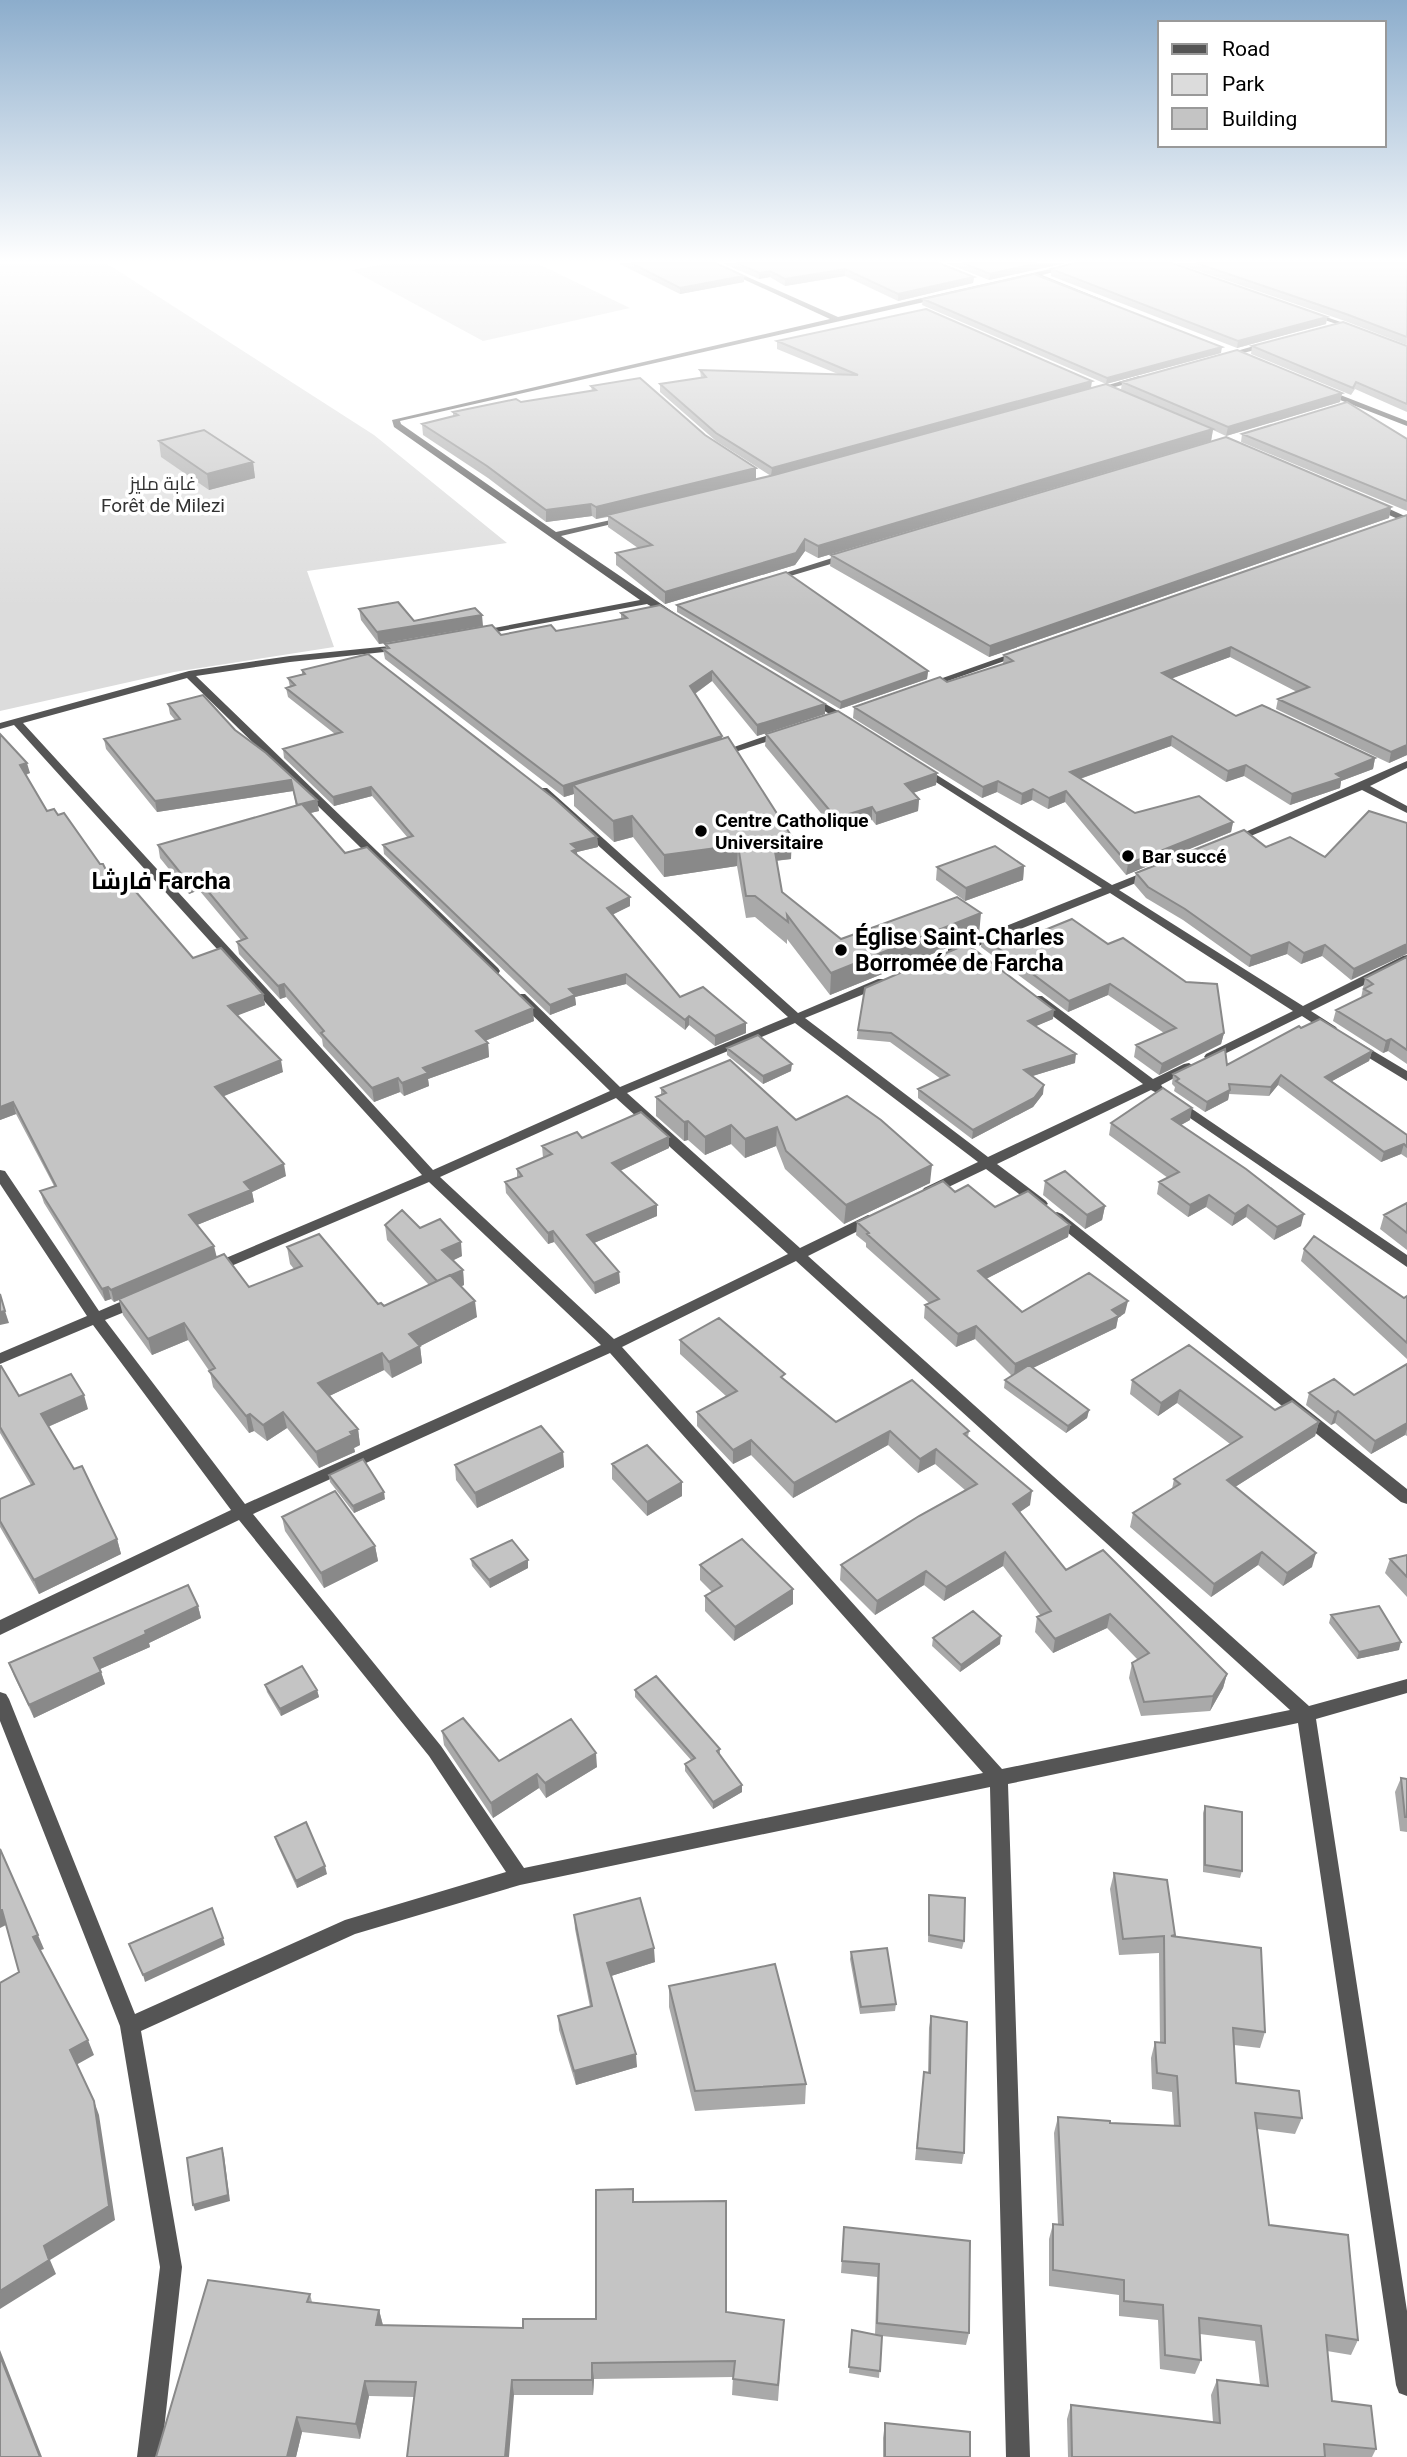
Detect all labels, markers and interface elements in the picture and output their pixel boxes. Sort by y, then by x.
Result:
legend [1158,21,1386,147]
text: Road [1222,37,1270,61]
text: Park [1222,72,1265,96]
text: Building [1222,107,1297,131]
park label: غابة مليز Forêt de Milezi [101,472,225,517]
place label: Centre Catholique Universitaire [715,809,869,854]
marker: Centre Catholique Universitaire [693,823,709,839]
place label: Bar succé [1142,845,1226,868]
marker: Bar succé [1120,848,1136,864]
district label: فارشا Farcha [91,867,231,895]
place label: Église Saint-Charles Borromée de Farcha [855,923,1064,977]
marker: Église Saint-Charles Borromée de Farcha [833,942,849,958]

